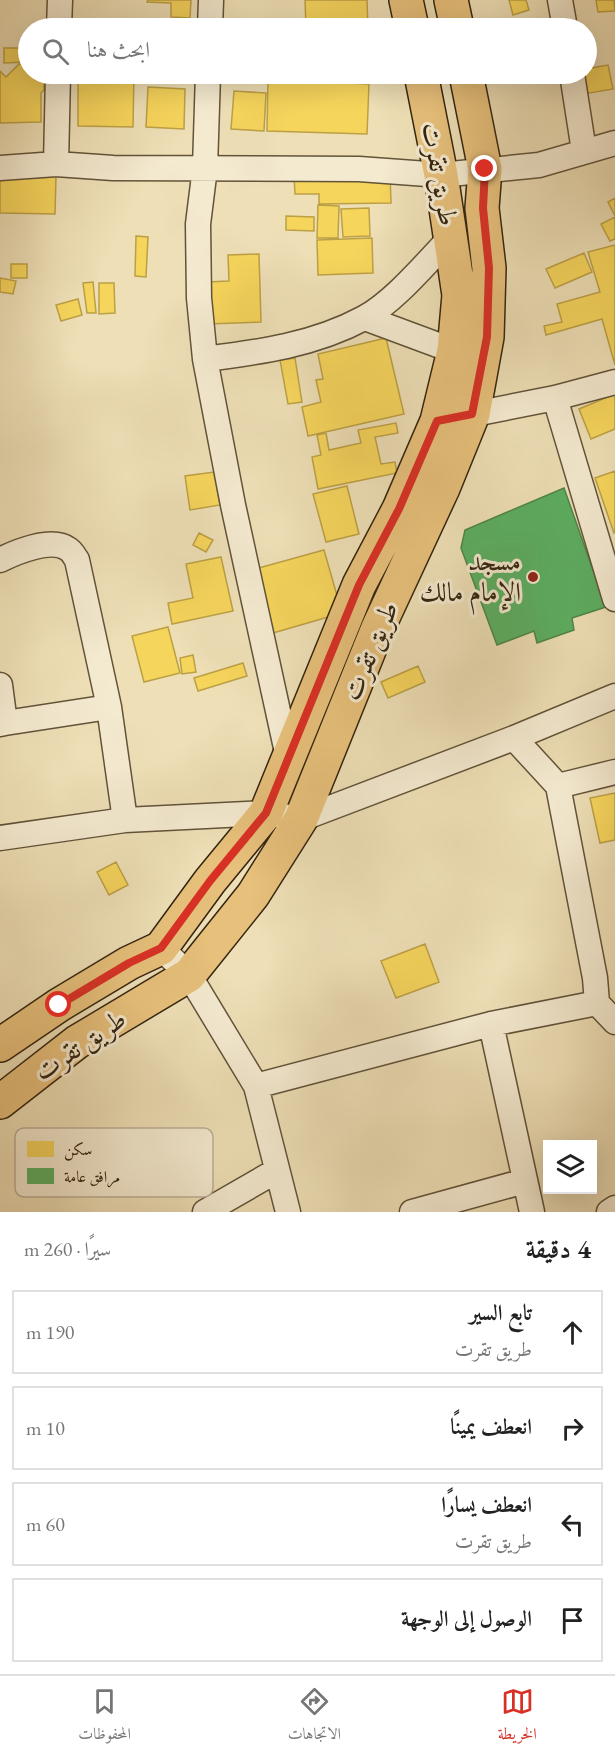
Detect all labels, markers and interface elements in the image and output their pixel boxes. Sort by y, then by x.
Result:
search box [18,18,597,84]
icon: search [39,35,72,68]
text: ابحث هنا [87,35,150,64]
street label: طريق تقرت [414,119,467,228]
route end [471,155,497,181]
place label: مسجد الإمام مالك [420,543,521,615]
marker: مسجد الإمام مالك [526,570,540,584]
street label: طريق تقرت [333,596,406,706]
route start [45,991,71,1017]
street label: طريق تقرت [27,1001,133,1088]
legend [15,1128,213,1197]
text: سكن [64,1139,92,1161]
map controls [543,1140,597,1194]
button: layers [543,1140,597,1194]
text: مرافق عامة [64,1166,120,1188]
text: 4 دقيقة [526,1232,591,1266]
text: سيرًا · 260 m [24,1236,111,1262]
text: تابع السير [469,1298,532,1327]
icon: ahead [556,1316,589,1349]
text: 190 m [26,1319,74,1345]
text: طريق تقرت [455,1336,532,1362]
text: انعطف يمينًا [450,1412,532,1441]
icon: right [556,1412,589,1445]
text: 10 m [26,1415,65,1441]
text: انعطف يسارًا [441,1490,532,1519]
icon: left [556,1508,589,1541]
text: 60 m [26,1511,65,1537]
text: طريق تقرت [455,1528,532,1554]
text: الوصول إلى الوجهة [401,1604,532,1633]
icon: arrive [556,1604,589,1637]
tab: المحفوظات [78,1685,131,1749]
tab: الاتجاهات [288,1685,341,1749]
tab: الخريطة [498,1685,537,1749]

